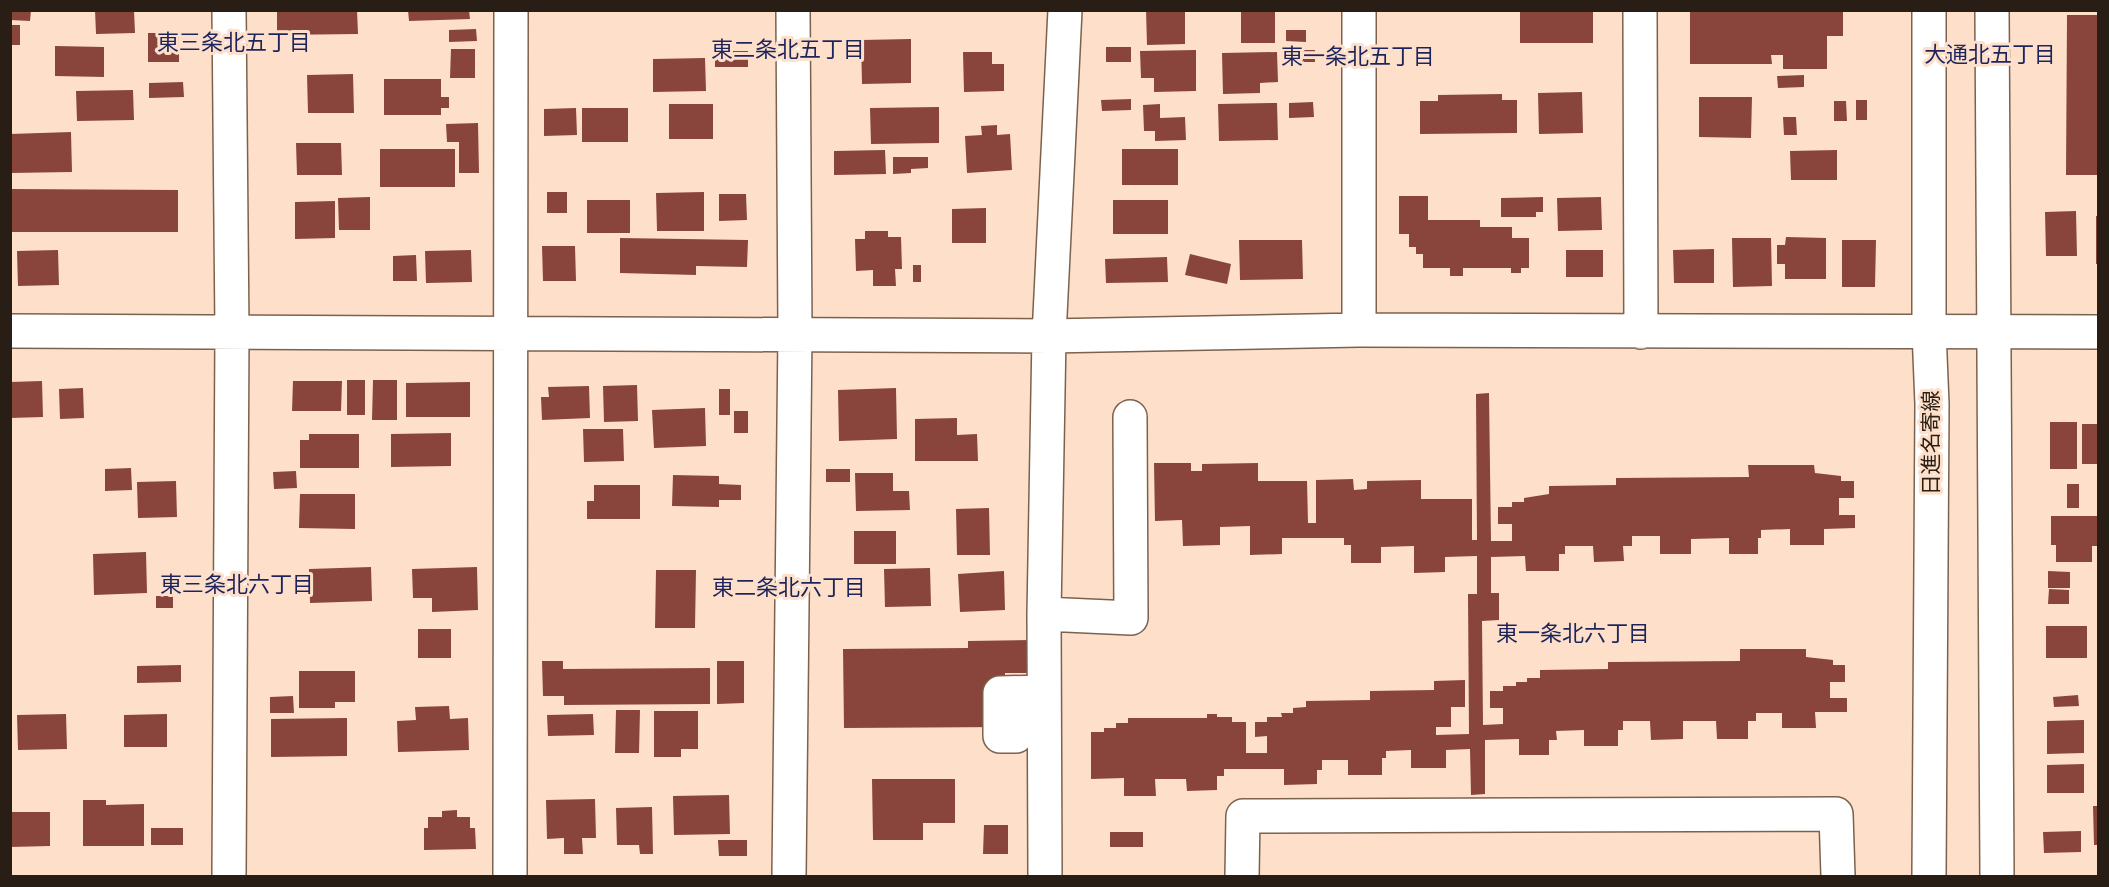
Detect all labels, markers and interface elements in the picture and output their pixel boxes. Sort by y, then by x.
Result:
district label: 東三条北五丁目 [157,28,311,55]
district label: 東二条北五丁目 [711,35,865,62]
district label: 大通北五丁目 [1924,40,2056,67]
district label: 東一条北五丁目 [1281,42,1435,69]
street label: 日進名寄線 [1917,391,1943,496]
district label: 東三条北六丁目 [160,570,314,597]
district label: 東二条北六丁目 [712,573,866,600]
district label: 東一条北六丁目 [1496,619,1650,646]

